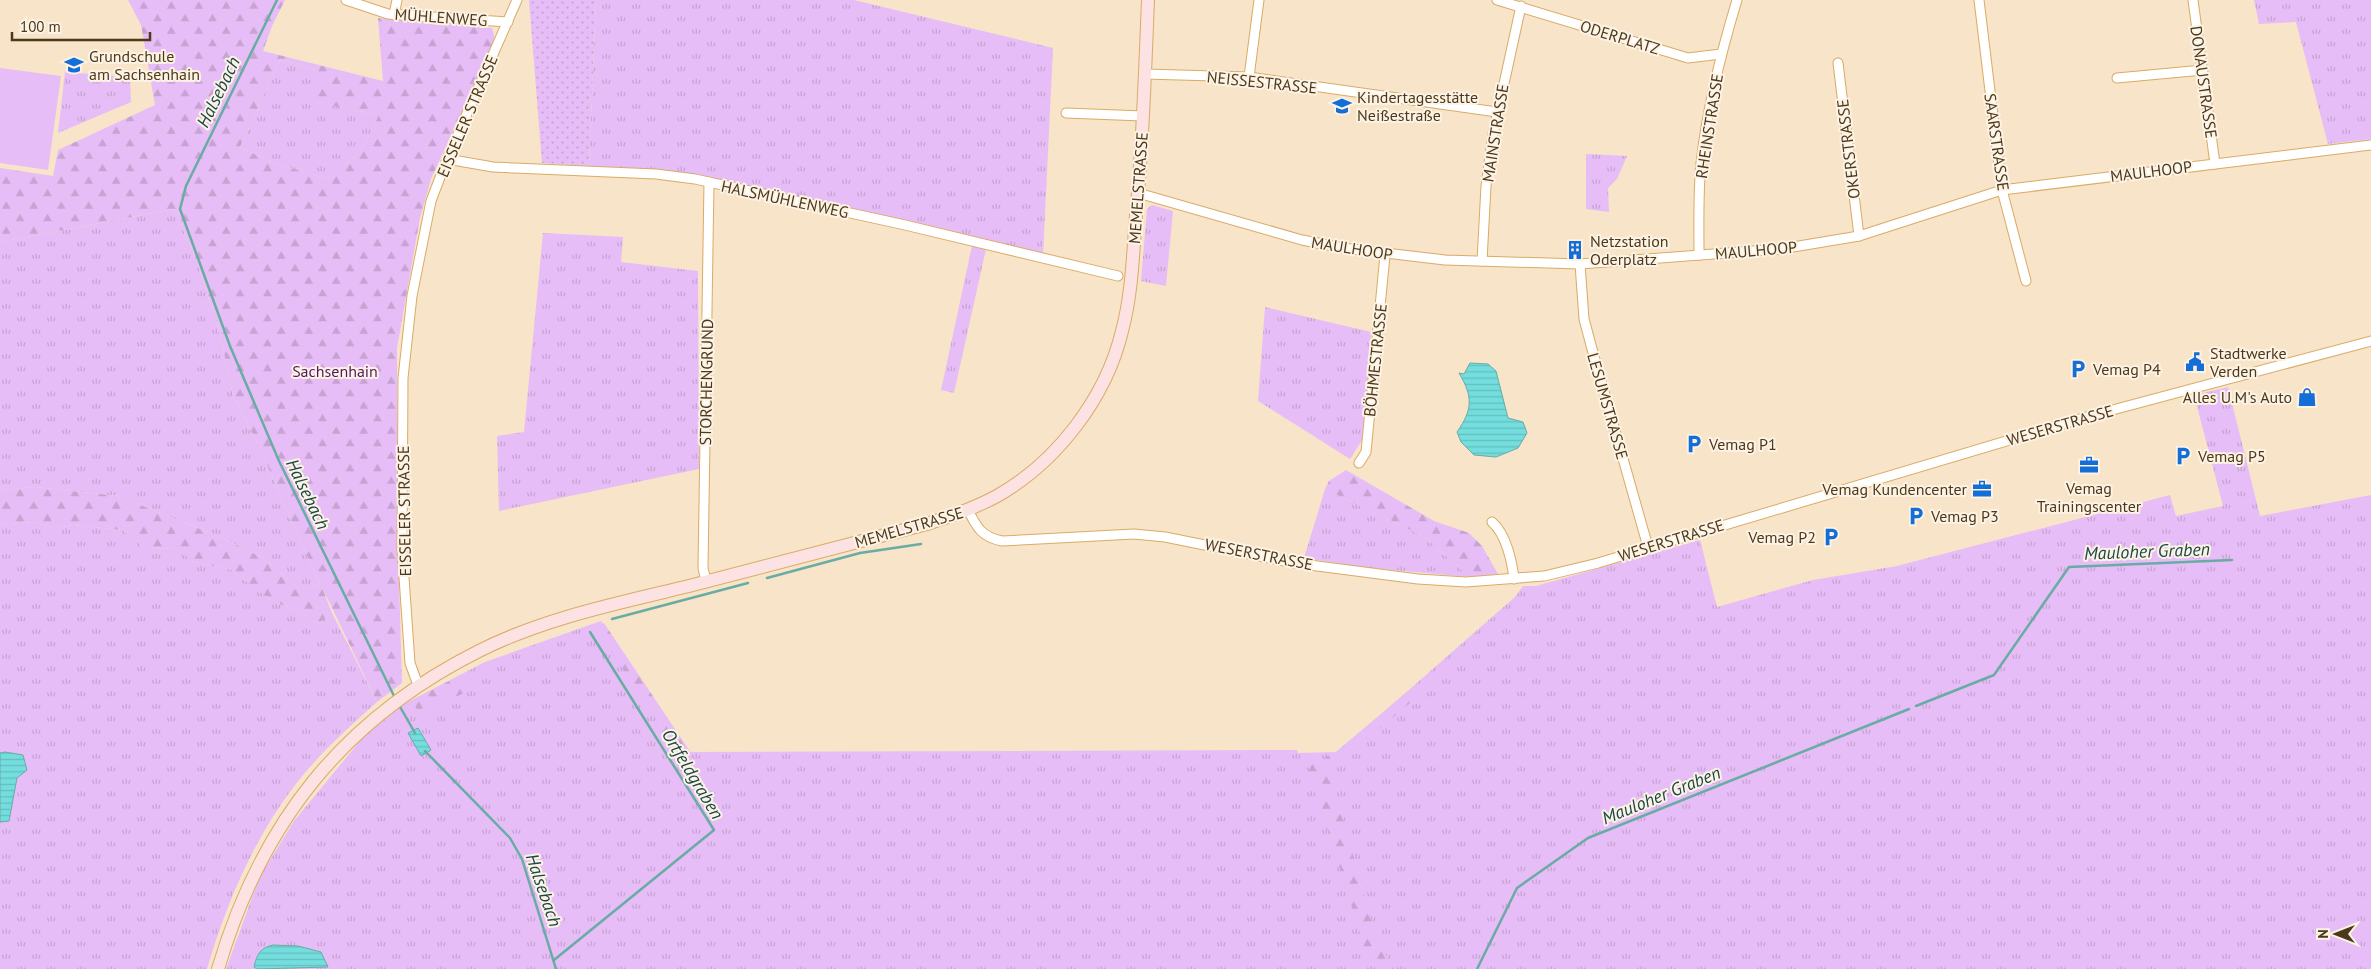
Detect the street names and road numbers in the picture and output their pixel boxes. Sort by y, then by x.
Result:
street label: MÜHLENWEG [394,4,488,30]
street label: ODERPLATZ [1578,15,1663,59]
street label: DONAUSTRASSE [2186,24,2222,140]
street label: EISSELER STRASSE [432,52,502,180]
street label: NEISSESTRASSE [1206,66,1318,98]
street label: RHEINSTRASSE [1691,72,1727,180]
street label: MAINSTRASSE [1477,83,1513,183]
street label: SAARSTRASSE [1980,92,2014,192]
street label: OKERSTRASSE [1832,98,1864,200]
street label: MEMELSTRASSE [1124,131,1152,245]
street label: MAULHOOP [2109,156,2193,186]
street label: HALSMÜHLENWEG [719,176,851,222]
street label: MAULHOOP [1310,232,1394,264]
street label: MAULHOOP [1714,236,1798,264]
street label: BÖHMESTRASSE [1359,302,1391,418]
street label: STORCHENGRUND [695,319,717,445]
street label: LESUMSTRASSE [1583,350,1633,462]
street label: WESERSTRASSE [2004,400,2116,450]
street label: EISSELER STRASSE [393,445,415,577]
street label: MEMELSTRASSE [852,502,966,552]
street label: WESERSTRASSE [1616,514,1726,566]
street label: WESERSTRASSE [1203,534,1315,574]

